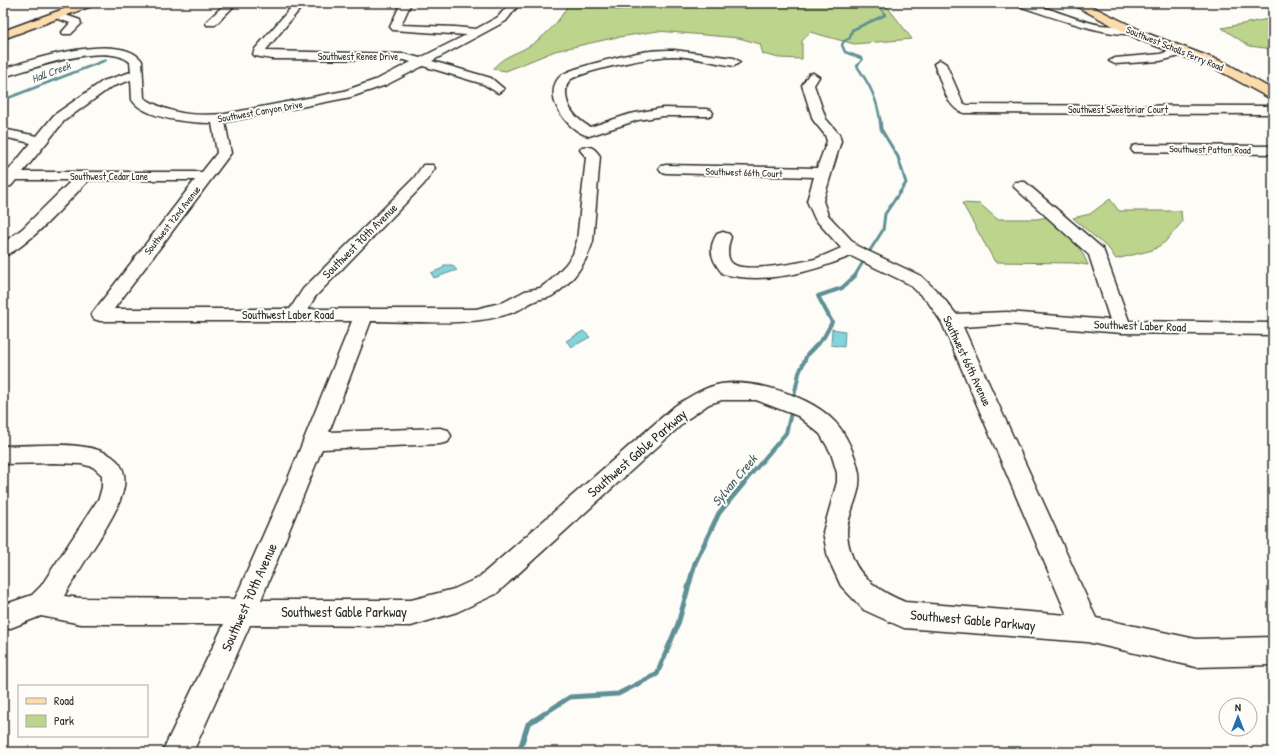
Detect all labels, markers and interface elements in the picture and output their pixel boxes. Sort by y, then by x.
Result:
street label: Southwest Scholls Ferry Road [1124,23,1226,74]
street label: Southwest Renee Drive [318,50,398,63]
water label: Hall Creek [30,58,74,86]
street label: Southwest Canyon Drive [216,98,304,125]
street label: Southwest Sweetbriar Court [1068,103,1169,116]
street label: Southwest Patton Road [1169,142,1251,157]
street label: Southwest 66th Court [705,165,783,180]
street label: Southwest Cedar Lane [70,170,148,183]
street label: Southwest 72nd Avenue [141,183,203,257]
street label: Southwest 70th Avenue [318,199,401,282]
street label: Southwest Laber Road [242,306,334,323]
street label: Southwest 66th Avenue [939,313,996,409]
street label: Southwest Laber Road [1094,315,1187,336]
street label: Southwest Gable Parkway [583,404,691,502]
water label: Sylvan Creek [707,449,762,510]
street label: Southwest 70th Avenue [216,539,281,654]
street label: Southwest Gable Parkway [281,602,407,622]
street label: Southwest Gable Parkway [910,605,1037,635]
legend [18,685,148,737]
text: Road [54,692,74,709]
north arrow [1218,697,1258,737]
text: N [1235,700,1241,714]
text: Park [54,712,74,729]

